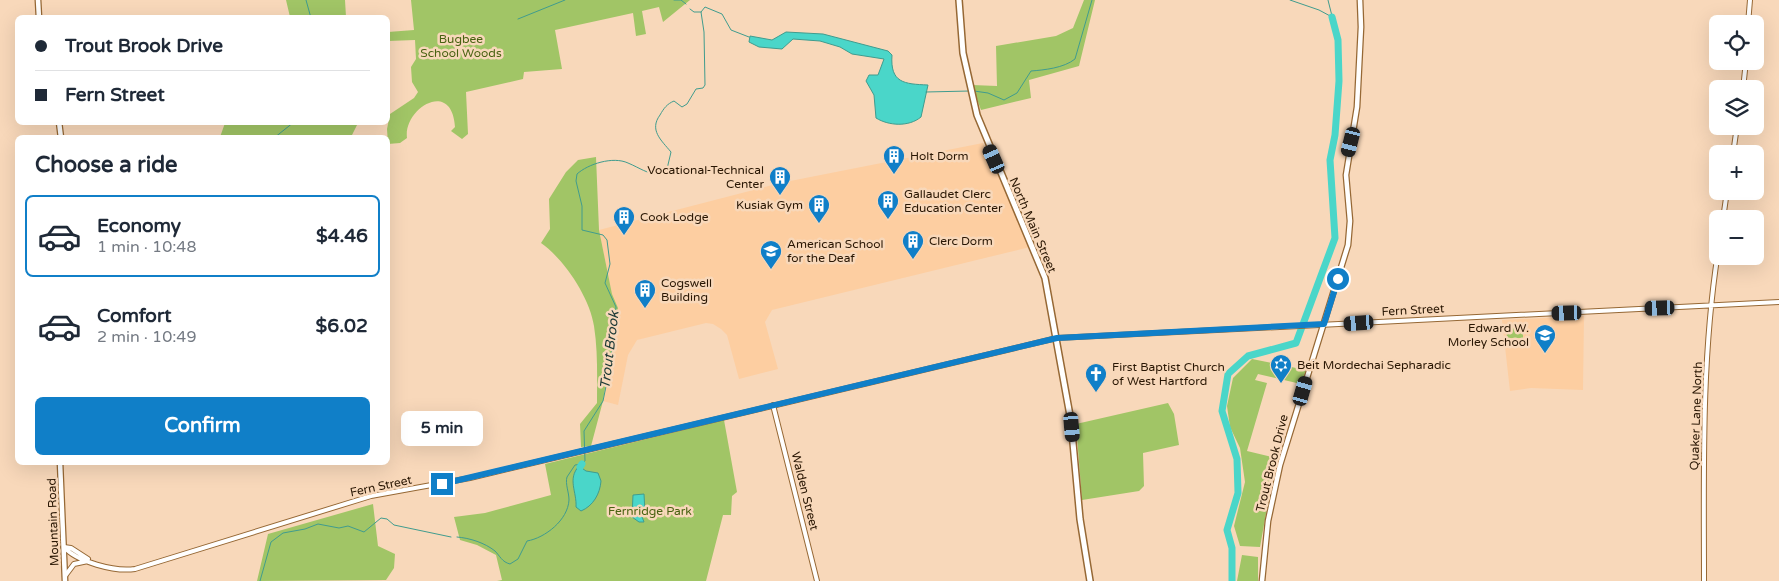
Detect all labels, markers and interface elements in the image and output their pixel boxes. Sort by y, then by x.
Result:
map controls [1709,15,1764,265]
button: locate [1709,15,1764,70]
park label: Bugbee School Woods [420,32,502,60]
text: Trout Brook Drive [65,35,223,57]
button: layers [1709,80,1764,135]
text: Fern Street [65,84,165,106]
car [1340,126,1361,158]
car [981,142,1006,176]
building icon: Holt Dorm [882,144,906,175]
button: + [1709,145,1764,200]
place label: Holt Dorm [910,149,969,163]
text: Choose a ride [35,152,178,178]
place label: Vocational-Technical Center [647,163,764,191]
building icon: Vocational-Technical Center [768,165,792,196]
street label: North Main Street [1007,175,1060,275]
place label: Gallaudet Clerc Education Center [904,187,1003,215]
building icon: Gallaudet Clerc Education Center [876,189,900,220]
building icon: Kusiak Gym [807,193,831,224]
place label: Kusiak Gym [736,198,803,212]
building icon: Cook Lodge [612,205,636,236]
place label: Cook Lodge [640,210,709,224]
button: − [1709,210,1764,265]
icon: car [37,214,82,259]
text: Economy [97,215,181,237]
text: $4.46 [316,225,368,247]
building icon: Clerc Dorm [901,229,925,260]
place label: Clerc Dorm [929,234,993,248]
text: 1 min · 10:48 [97,237,196,257]
place label: American School for the Deaf [787,237,884,265]
school or university icon: American School for the Deaf [759,239,783,270]
route start [1327,268,1349,290]
place label: Cogswell Building [661,276,712,304]
building icon: Cogswell Building [633,278,657,309]
car [1644,300,1675,316]
street label: Fern Street [1381,301,1445,319]
icon: car [37,304,82,349]
text: Comfort [97,305,171,327]
car [1551,305,1582,321]
water label: Trout Brook [596,309,623,390]
car [1343,314,1374,332]
text: $6.02 [316,315,368,337]
place label: Edward W. Morley School [1448,321,1529,349]
school or university icon: Edward W. Morley School [1533,323,1557,354]
text: 2 min · 10:49 [97,327,196,347]
synagogue icon: Beit Mordechai Sepharadic [1269,353,1293,384]
place label: Beit Mordechai Sepharadic [1297,358,1451,372]
place label: First Baptist Church of West Hartford [1112,360,1225,388]
street label: Quaker Lane North [1687,361,1705,471]
church icon: First Baptist Church of West Hartford [1084,362,1108,393]
car [1291,375,1314,407]
button: Confirm [35,397,370,455]
car [1063,411,1080,443]
callout: 5 min [401,412,483,446]
street label: Trout Brook Drive [1253,413,1291,513]
text: 5 min [421,418,463,438]
street label: Walden Street [788,450,822,532]
street label: Fern Street [349,473,414,499]
route end [431,473,453,495]
street label: Mountain Road [44,478,62,566]
park label: Fernridge Park [608,504,692,518]

